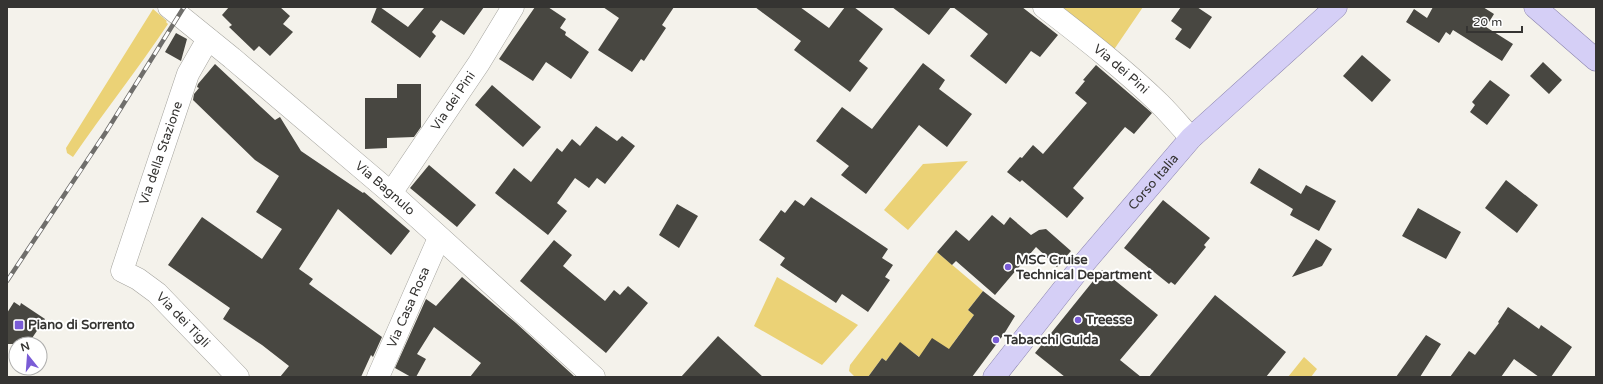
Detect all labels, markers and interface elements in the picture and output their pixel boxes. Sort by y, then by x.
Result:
scale bar [1467,8,1522,34]
text: 20 m [1473,15,1502,29]
street label: Via dei Pini [1090,41,1152,97]
street label: Via dei Pini [428,68,479,134]
street label: Via della Stazione [136,99,186,207]
street label: Corso Italia [1125,151,1182,213]
street label: Via Bagnulo [352,158,418,219]
place label: MSC Cruise Technical Department [1015,252,1152,283]
marker: MSC Cruise Technical Department [1003,262,1013,272]
street label: Via Casa Rosa [384,264,433,350]
street label: Via dei Tigli [153,289,213,351]
place label: Treesse [1085,312,1133,328]
marker: Treesse [1073,315,1083,325]
place label: Piano di Sorrento [28,317,135,333]
marker: Piano di Sorrento [13,319,25,331]
place label: Tabacchi Guida [1003,332,1099,348]
marker: Tabacchi Guida [991,335,1001,345]
north arrow [8,336,48,376]
text: N [19,339,31,354]

